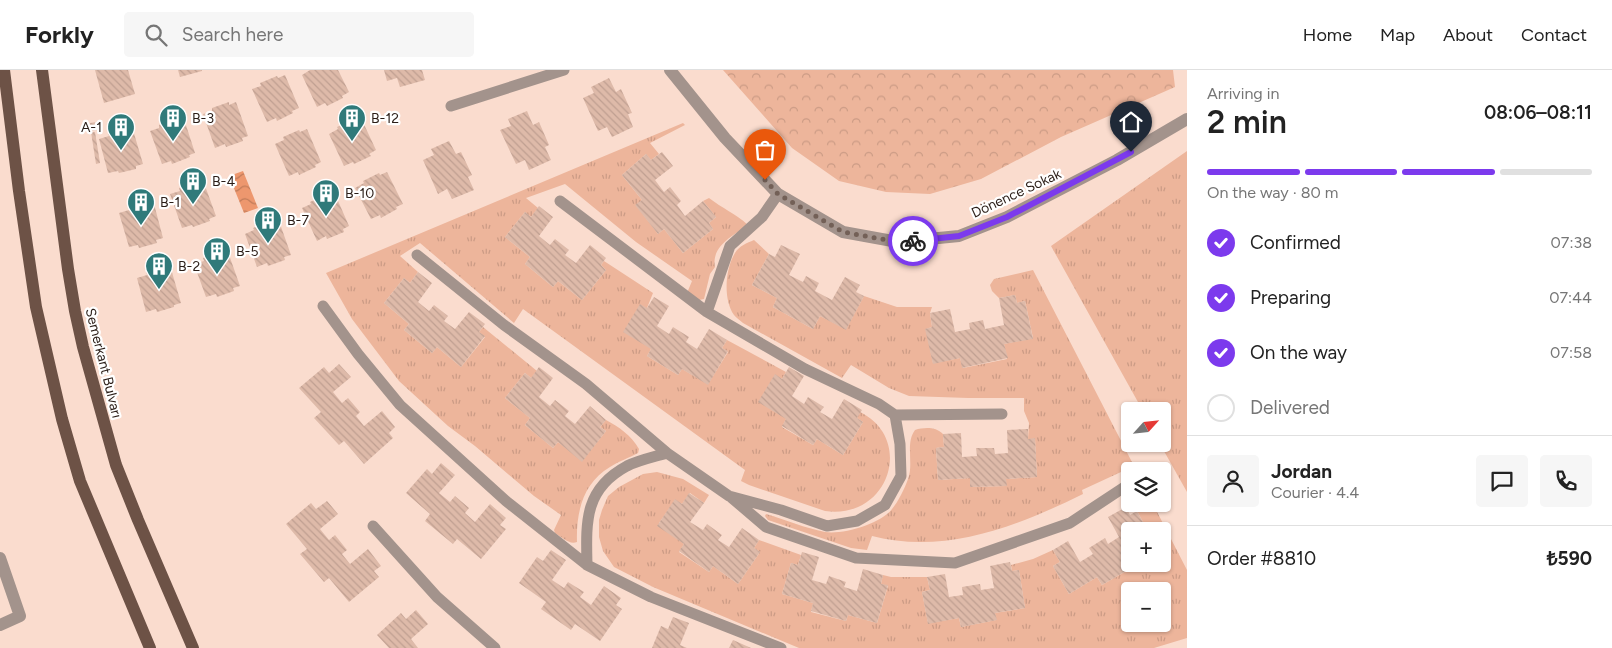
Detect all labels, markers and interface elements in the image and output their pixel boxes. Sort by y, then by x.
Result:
search box [124,12,474,57]
text: Forkly [25,20,94,49]
icon: search [142,21,170,49]
text: Search here [182,23,283,46]
text: Home [1303,24,1352,46]
text: Map [1380,24,1415,46]
text: About [1443,24,1493,46]
text: Contact [1521,24,1587,46]
text: Arriving in [1207,84,1279,103]
pin [1110,101,1152,152]
text: 08:06–08:11 [1484,101,1592,124]
building icon: B-3 [158,103,188,142]
building icon: B-12 [337,103,367,142]
text: 2 min [1207,103,1287,141]
icon: home [1117,108,1145,136]
place label: B-3 [192,110,214,127]
place label: B-12 [371,110,399,127]
building icon: A-1 [106,112,136,151]
place label: A-1 [81,119,102,136]
pin [744,129,786,180]
icon: bag [751,136,779,164]
street label: Dönence Sokak [969,165,1064,222]
building icon: B-4 [178,166,208,205]
place label: B-4 [212,173,235,190]
building icon: B-10 [311,178,341,217]
text: On the way · 80 m [1207,183,1338,202]
place label: B-10 [345,185,374,202]
building icon: B-1 [126,187,156,226]
place label: B-1 [160,194,180,211]
building icon: B-7 [253,205,283,244]
place label: B-7 [287,212,309,229]
courier [888,216,938,266]
icon: bike [899,227,927,255]
icon: check [1207,229,1235,257]
text: Confirmed [1250,231,1341,254]
text: 07:38 [1551,233,1592,252]
building icon: B-5 [202,236,232,275]
place label: B-5 [236,243,258,260]
building icon: B-2 [144,251,174,290]
place label: B-2 [178,258,200,275]
icon: check [1207,284,1235,312]
text: Preparing [1250,286,1331,309]
text: 07:44 [1549,288,1592,307]
street label: Semerkant Bulvarı [82,306,125,420]
icon: check [1207,339,1235,367]
text: On the way [1250,341,1347,364]
text: 07:58 [1550,343,1592,362]
text: Delivered [1250,396,1330,419]
north arrow [1121,402,1171,452]
map controls [1121,402,1171,632]
button: person [1207,455,1259,507]
button: chat [1476,455,1528,507]
button: phone [1540,455,1592,507]
text: Jordan [1271,460,1332,483]
button: layers [1121,462,1171,512]
text: Courier · 4.4 [1271,483,1359,502]
button: + [1121,522,1171,572]
text: Order #8810 [1207,547,1316,570]
text: ₺590 [1547,547,1592,570]
button: − [1121,582,1171,632]

